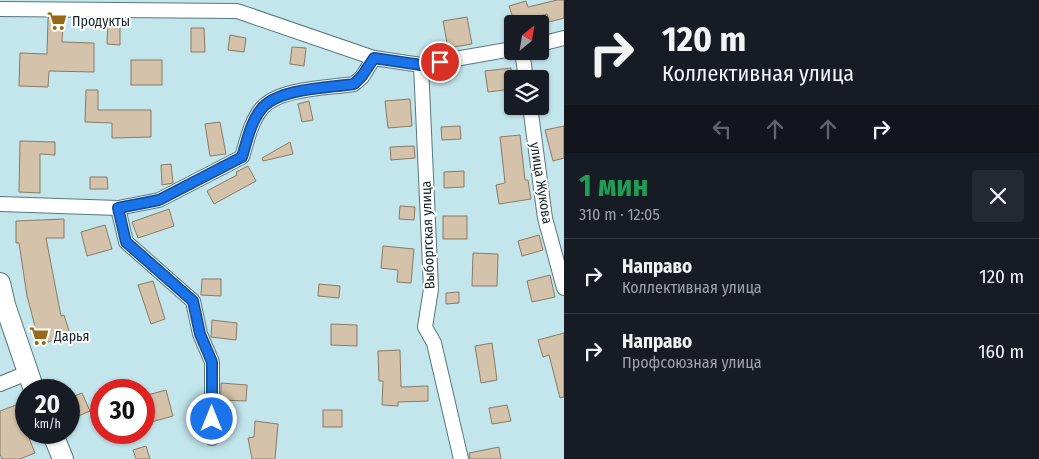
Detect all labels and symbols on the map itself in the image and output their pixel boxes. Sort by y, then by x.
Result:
supermarket icon: Продукты [46,10,68,32]
place label: Продукты [72,13,130,30]
north arrow [504,15,549,60]
pin [419,41,461,83]
street label: улица Жукова [526,141,556,225]
street label: Выборгская улица [418,180,438,290]
supermarket icon: Дарья [28,325,50,347]
place label: Дарья [53,328,90,345]
speed limit sign: 30 [90,379,155,444]
position arrow [185,392,237,444]

